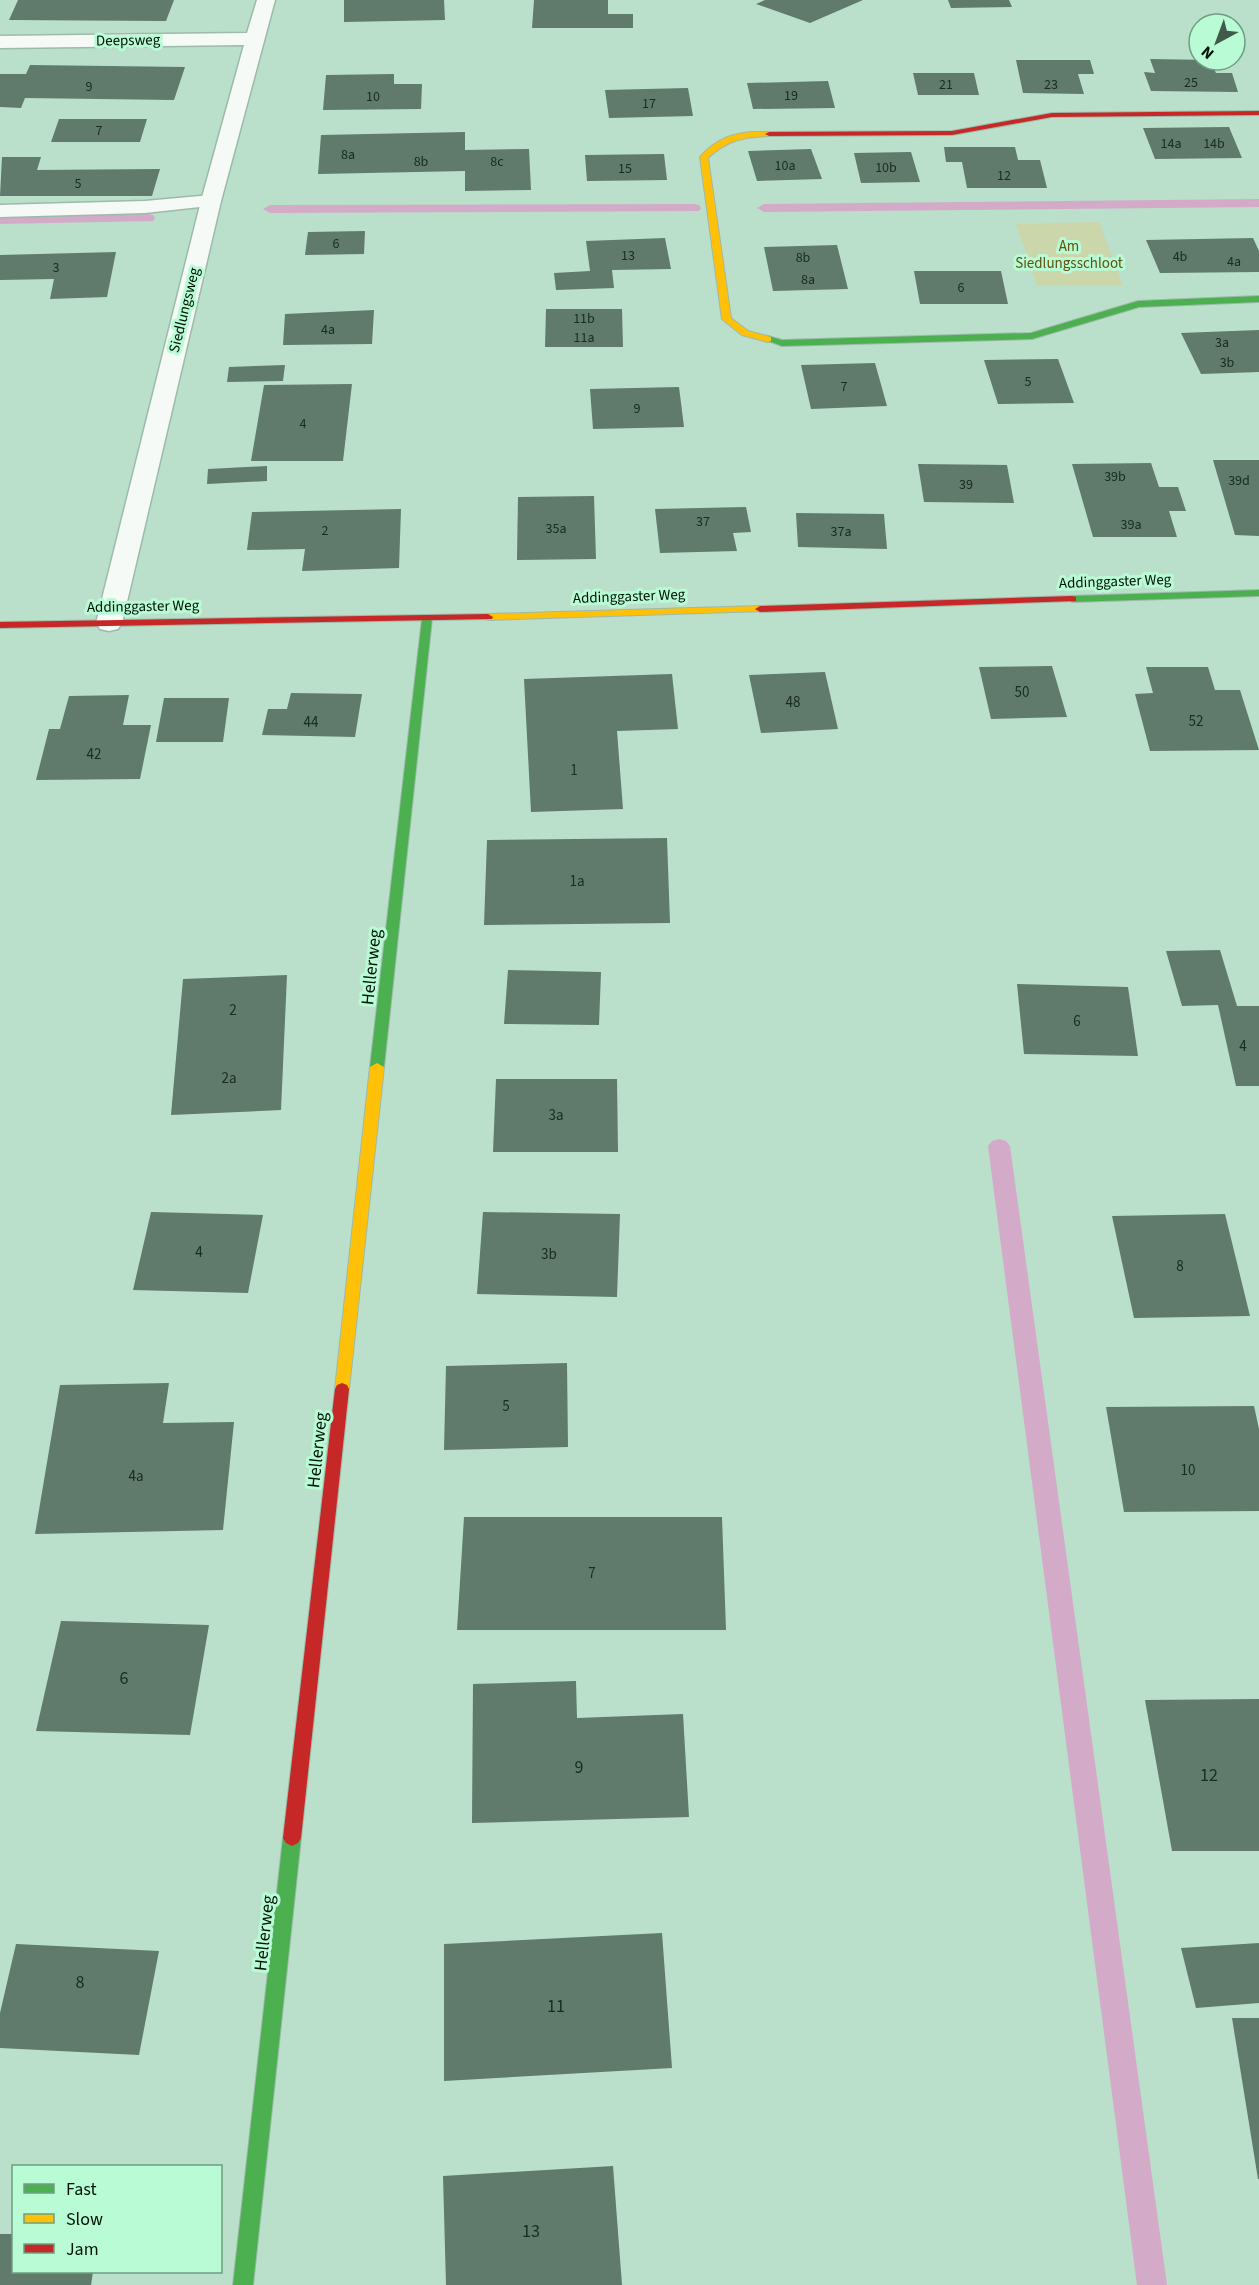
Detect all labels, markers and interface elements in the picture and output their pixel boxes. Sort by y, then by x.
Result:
north arrow [1187,12,1247,72]
street label: Deepsweg [96,29,161,52]
text: N [1197,41,1219,64]
house number: 25 [1184,73,1198,93]
house number: 21 [939,75,953,95]
house number: 23 [1044,75,1058,95]
house number: 9 [86,77,93,97]
house number: 19 [784,86,798,106]
house number: 10 [366,87,380,107]
house number: 17 [642,94,656,114]
house number: 7 [96,121,103,141]
house number: 14a [1161,134,1181,154]
house number: 14b [1203,134,1225,154]
house number: 8a [341,145,355,165]
house number: 8b [414,152,429,172]
house number: 8c [490,152,504,172]
house number: 10a [775,156,795,176]
house number: 10b [875,158,897,178]
house number: 15 [618,159,632,179]
house number: 12 [997,166,1011,186]
house number: 5 [75,174,82,194]
house number: 6 [333,234,340,254]
park label: Am Siedlungsschloot [1015,236,1123,274]
house number: 13 [621,246,635,266]
house number: 4b [1173,247,1188,267]
house number: 8b [796,248,811,268]
house number: 4a [1227,252,1241,272]
house number: 3 [53,258,60,278]
street label: Siedlungsweg [164,265,205,355]
house number: 8a [801,270,815,290]
house number: 6 [958,278,965,298]
house number: 11b [573,309,595,329]
house number: 4a [321,320,335,340]
house number: 11a [574,328,594,348]
house number: 3a [1215,333,1229,353]
house number: 3b [1220,353,1235,373]
house number: 5 [1025,372,1032,392]
house number: 7 [841,377,848,397]
house number: 9 [634,399,641,419]
house number: 4 [300,414,307,434]
house number: 39b [1104,467,1126,487]
house number: 39d [1228,471,1250,491]
house number: 39 [959,475,973,495]
house number: 37 [696,512,710,532]
house number: 39a [1121,515,1141,535]
house number: 35a [546,519,566,539]
house number: 2 [322,521,329,541]
house number: 37a [831,522,851,542]
street label: Addinggaster Weg [1059,569,1172,594]
street label: Addinggaster Weg [573,584,686,609]
street label: Addinggaster Weg [87,595,200,618]
house number: 50 [1015,682,1029,703]
house number: 48 [786,692,800,713]
house number: 52 [1189,711,1203,732]
house number: 44 [304,712,319,733]
house number: 42 [87,744,101,765]
house number: 1 [570,760,578,781]
house number: 1a [569,871,585,892]
street label: Hellerweg [355,928,388,1006]
house number: 2 [229,1000,237,1021]
house number: 6 [1073,1011,1081,1032]
house number: 4 [1239,1036,1247,1057]
house number: 2a [221,1068,237,1089]
house number: 3a [548,1105,564,1126]
house number: 4 [195,1242,203,1263]
house number: 3b [541,1244,557,1265]
house number: 8 [1176,1256,1184,1277]
house number: 5 [502,1396,510,1417]
street label: Hellerweg [301,1411,334,1489]
house number: 10 [1181,1460,1195,1481]
house number: 4a [128,1466,144,1487]
house number: 7 [588,1563,596,1584]
house number: 6 [120,1666,129,1691]
house number: 9 [575,1755,584,1780]
house number: 12 [1200,1763,1218,1788]
street label: Hellerweg [248,1894,281,1972]
house number: 8 [76,1970,85,1995]
house number: 11 [547,1994,565,2019]
legend [12,2165,222,2273]
text: Fast [66,2177,97,2202]
text: Slow [66,2207,103,2232]
house number: 13 [522,2219,540,2244]
text: Jam [66,2237,99,2262]

